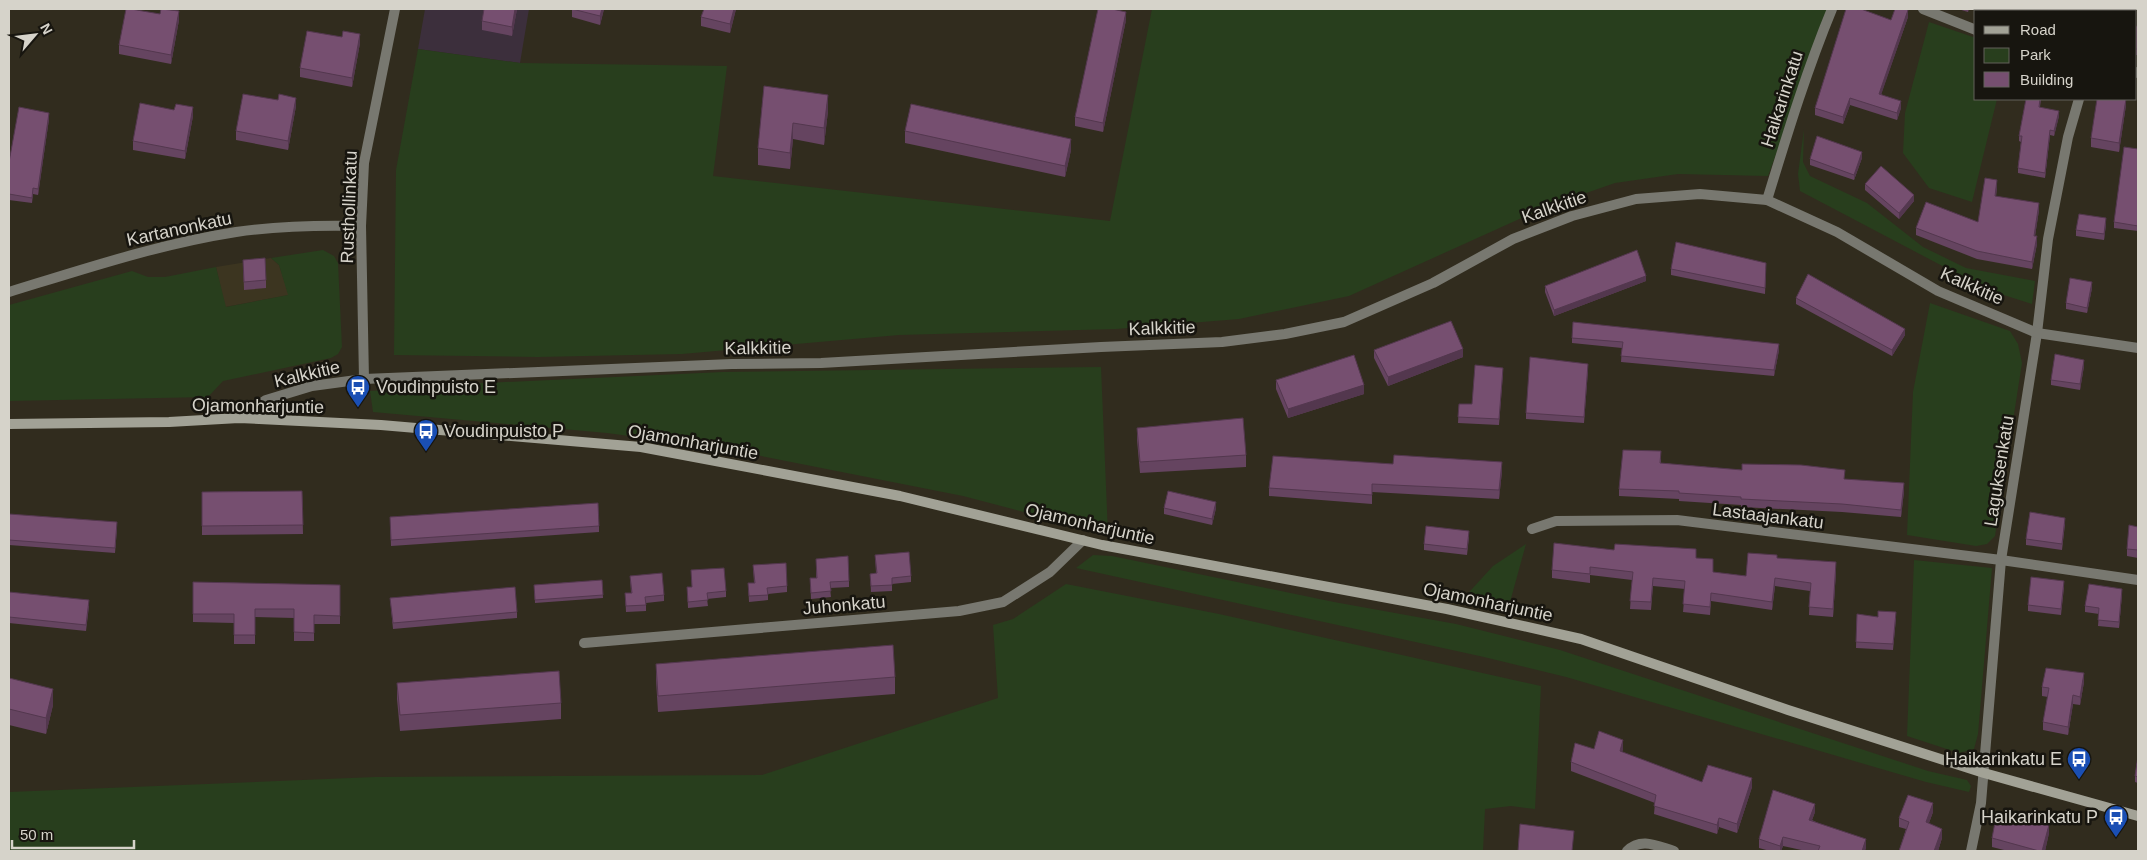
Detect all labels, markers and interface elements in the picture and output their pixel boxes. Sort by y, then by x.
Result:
north arrow [10,10,60,60]
legend [1974,10,2137,100]
text: N [37,21,56,37]
text: Road [2020,21,2056,38]
text: Park [2020,46,2051,63]
street label: Haikarinkatu [1757,48,1807,150]
text: Building [2020,71,2073,88]
street label: Rusthollinkatu [337,150,361,264]
street label: Kalkkitie [1519,187,1589,227]
street label: Kartanonkatu [125,208,233,250]
street label: Kalkkitie [1937,263,2007,309]
street label: Kalkkitie [1128,317,1196,339]
street label: Kalkkitie [724,337,792,359]
street label: Kalkkitie [272,357,342,391]
bus stop icon: Voudinpuisto E [345,374,371,408]
place label: Voudinpuisto E [376,377,496,397]
street label: Ojamonharjuntie [192,395,324,417]
street label: Laguksenkatu [1980,414,2018,528]
bus stop icon: Voudinpuisto P [413,418,439,452]
place label: Voudinpuisto P [444,421,564,441]
street label: Ojamonharjuntie [626,421,760,463]
street label: Ojamonharjuntie [1023,499,1157,549]
street label: Lastaajankatu [1711,499,1825,533]
street label: Ojamonharjuntie [1421,578,1555,626]
street label: Juhonkatu [802,591,886,619]
bus stop icon: Haikarinkatu E [2066,746,2092,780]
place label: Haikarinkatu E [1945,749,2062,769]
bus stop icon: Haikarinkatu P [2103,804,2129,838]
place label: Haikarinkatu P [1981,807,2098,827]
scale bar [12,818,135,850]
text: 50 m [20,826,53,843]

